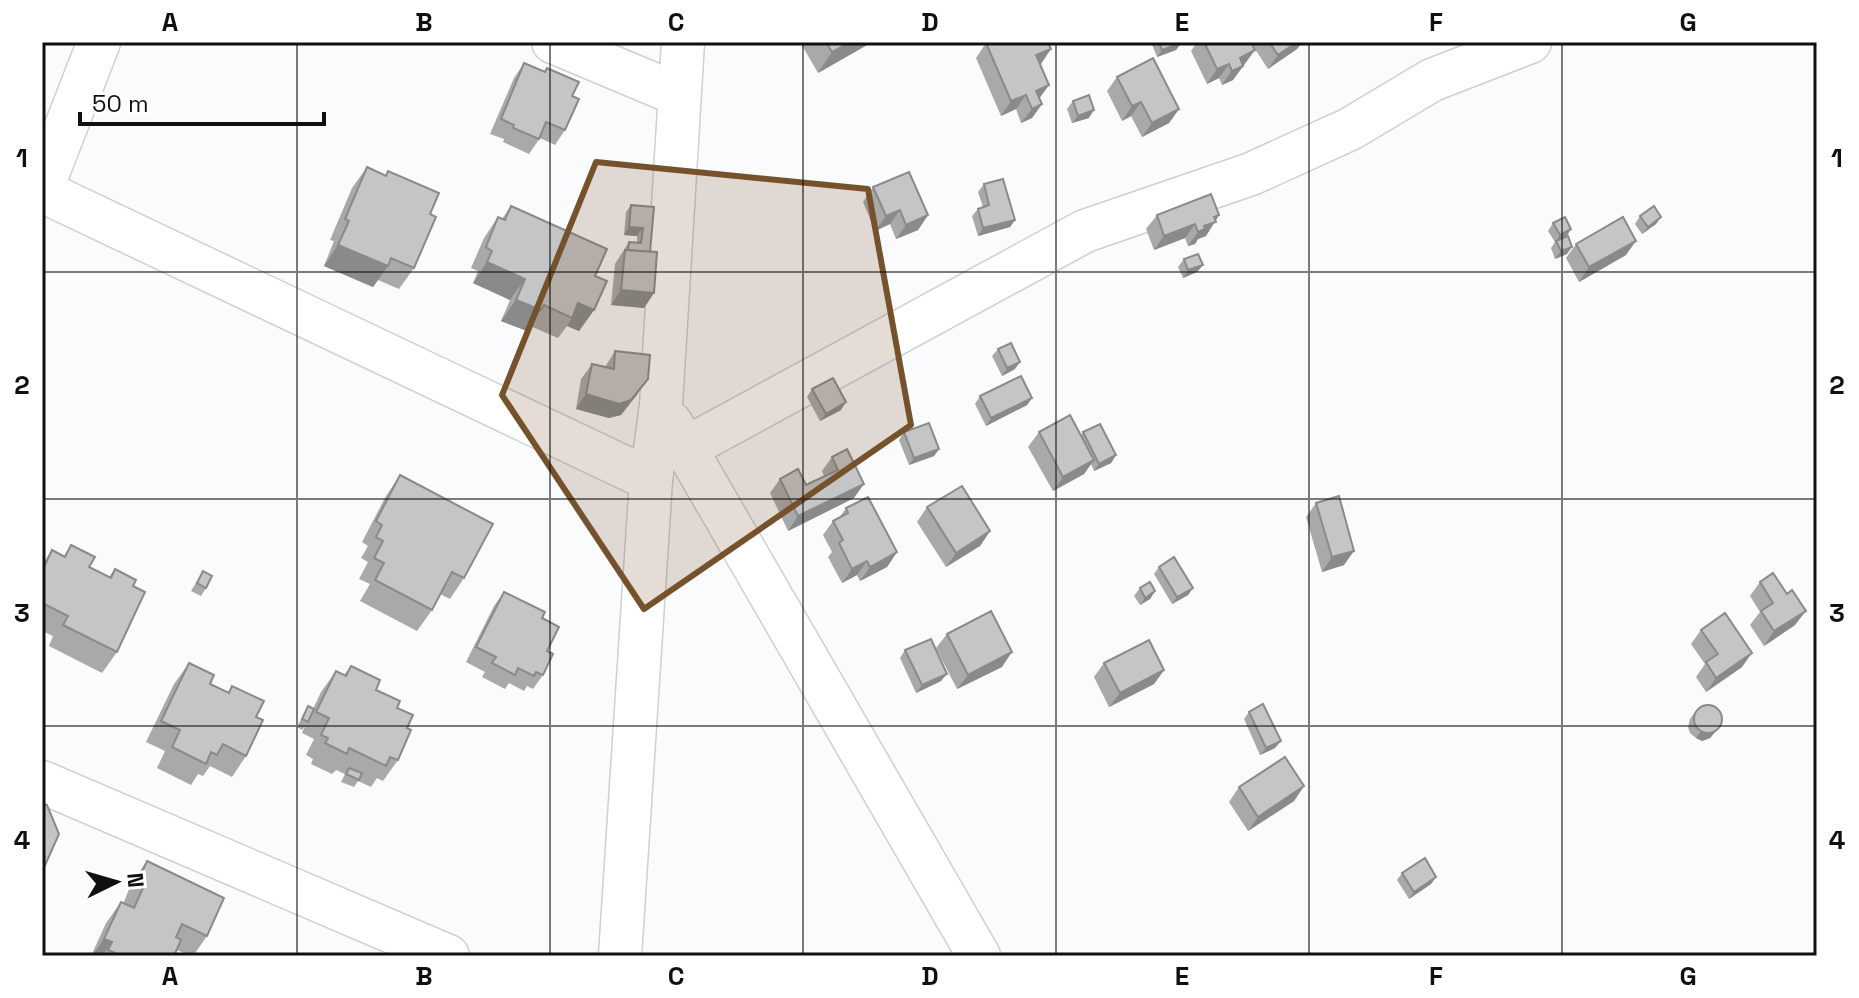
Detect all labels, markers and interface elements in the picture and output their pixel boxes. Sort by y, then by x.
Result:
text: A [162,5,179,39]
text: B [415,5,433,39]
text: C [668,5,684,39]
text: D [921,5,939,39]
text: E [1175,5,1189,39]
text: F [1429,5,1443,39]
text: G [1679,5,1697,39]
scale bar [80,76,324,126]
text: 50 m [92,88,149,119]
text: 1 [16,141,28,175]
text: 1 [1831,141,1843,175]
text: 2 [14,368,30,402]
text: 2 [1829,368,1845,402]
text: 3 [14,596,30,630]
text: 3 [1829,596,1845,630]
text: 4 [14,823,30,857]
text: 4 [1829,823,1845,857]
north arrow [76,842,156,922]
text: N [121,872,151,889]
text: A [162,959,179,993]
text: B [415,959,433,993]
text: C [668,959,684,993]
text: D [921,959,939,993]
text: E [1175,959,1189,993]
text: F [1429,959,1443,993]
text: G [1679,959,1697,993]

